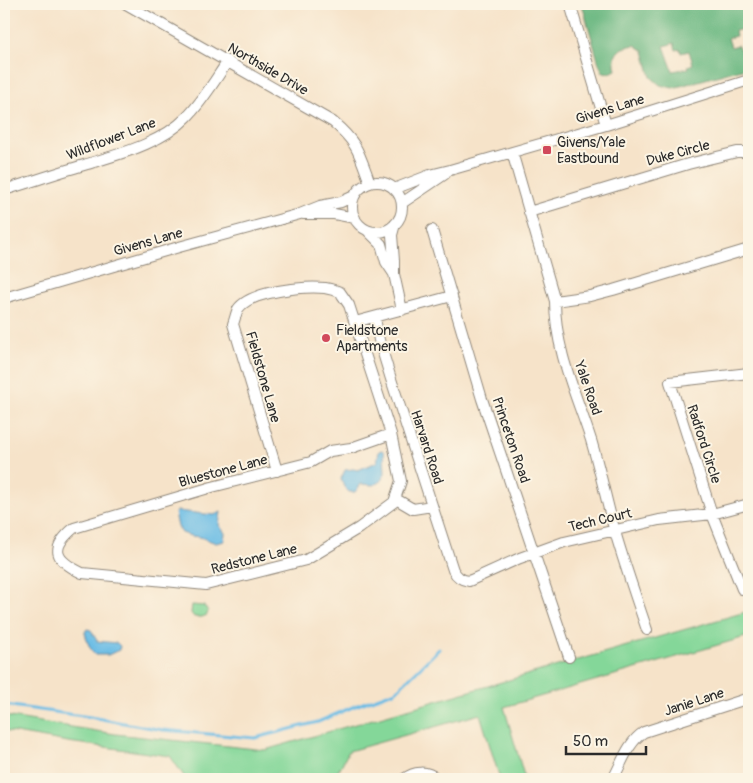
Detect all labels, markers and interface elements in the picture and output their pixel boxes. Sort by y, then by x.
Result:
street label: Northside Drive [225,39,311,99]
street label: Givens Lane [574,90,646,127]
street label: Wildflower Lane [64,114,158,164]
place label: Givens/Yale Eastbound [557,134,625,167]
street label: Duke Circle [644,136,712,170]
marker: Givens/Yale Eastbound [541,144,553,156]
street label: Givens Lane [112,224,184,260]
place label: Fieldstone Apartments [336,322,408,355]
street label: Fieldstone Lane [242,329,284,425]
marker: Fieldstone Apartments [320,332,332,344]
street label: Yale Road [570,358,605,418]
street label: Princeton Road [488,395,534,485]
street label: Radford Circle [683,402,725,486]
street label: Harvard Road [407,408,447,486]
street label: Bluestone Lane [177,451,269,491]
street label: Tech Court [567,504,634,536]
street label: Redstone Lane [209,540,299,578]
street label: Janie Lane [662,684,726,720]
scale bar [566,723,646,755]
text: 50 m [573,732,608,751]

